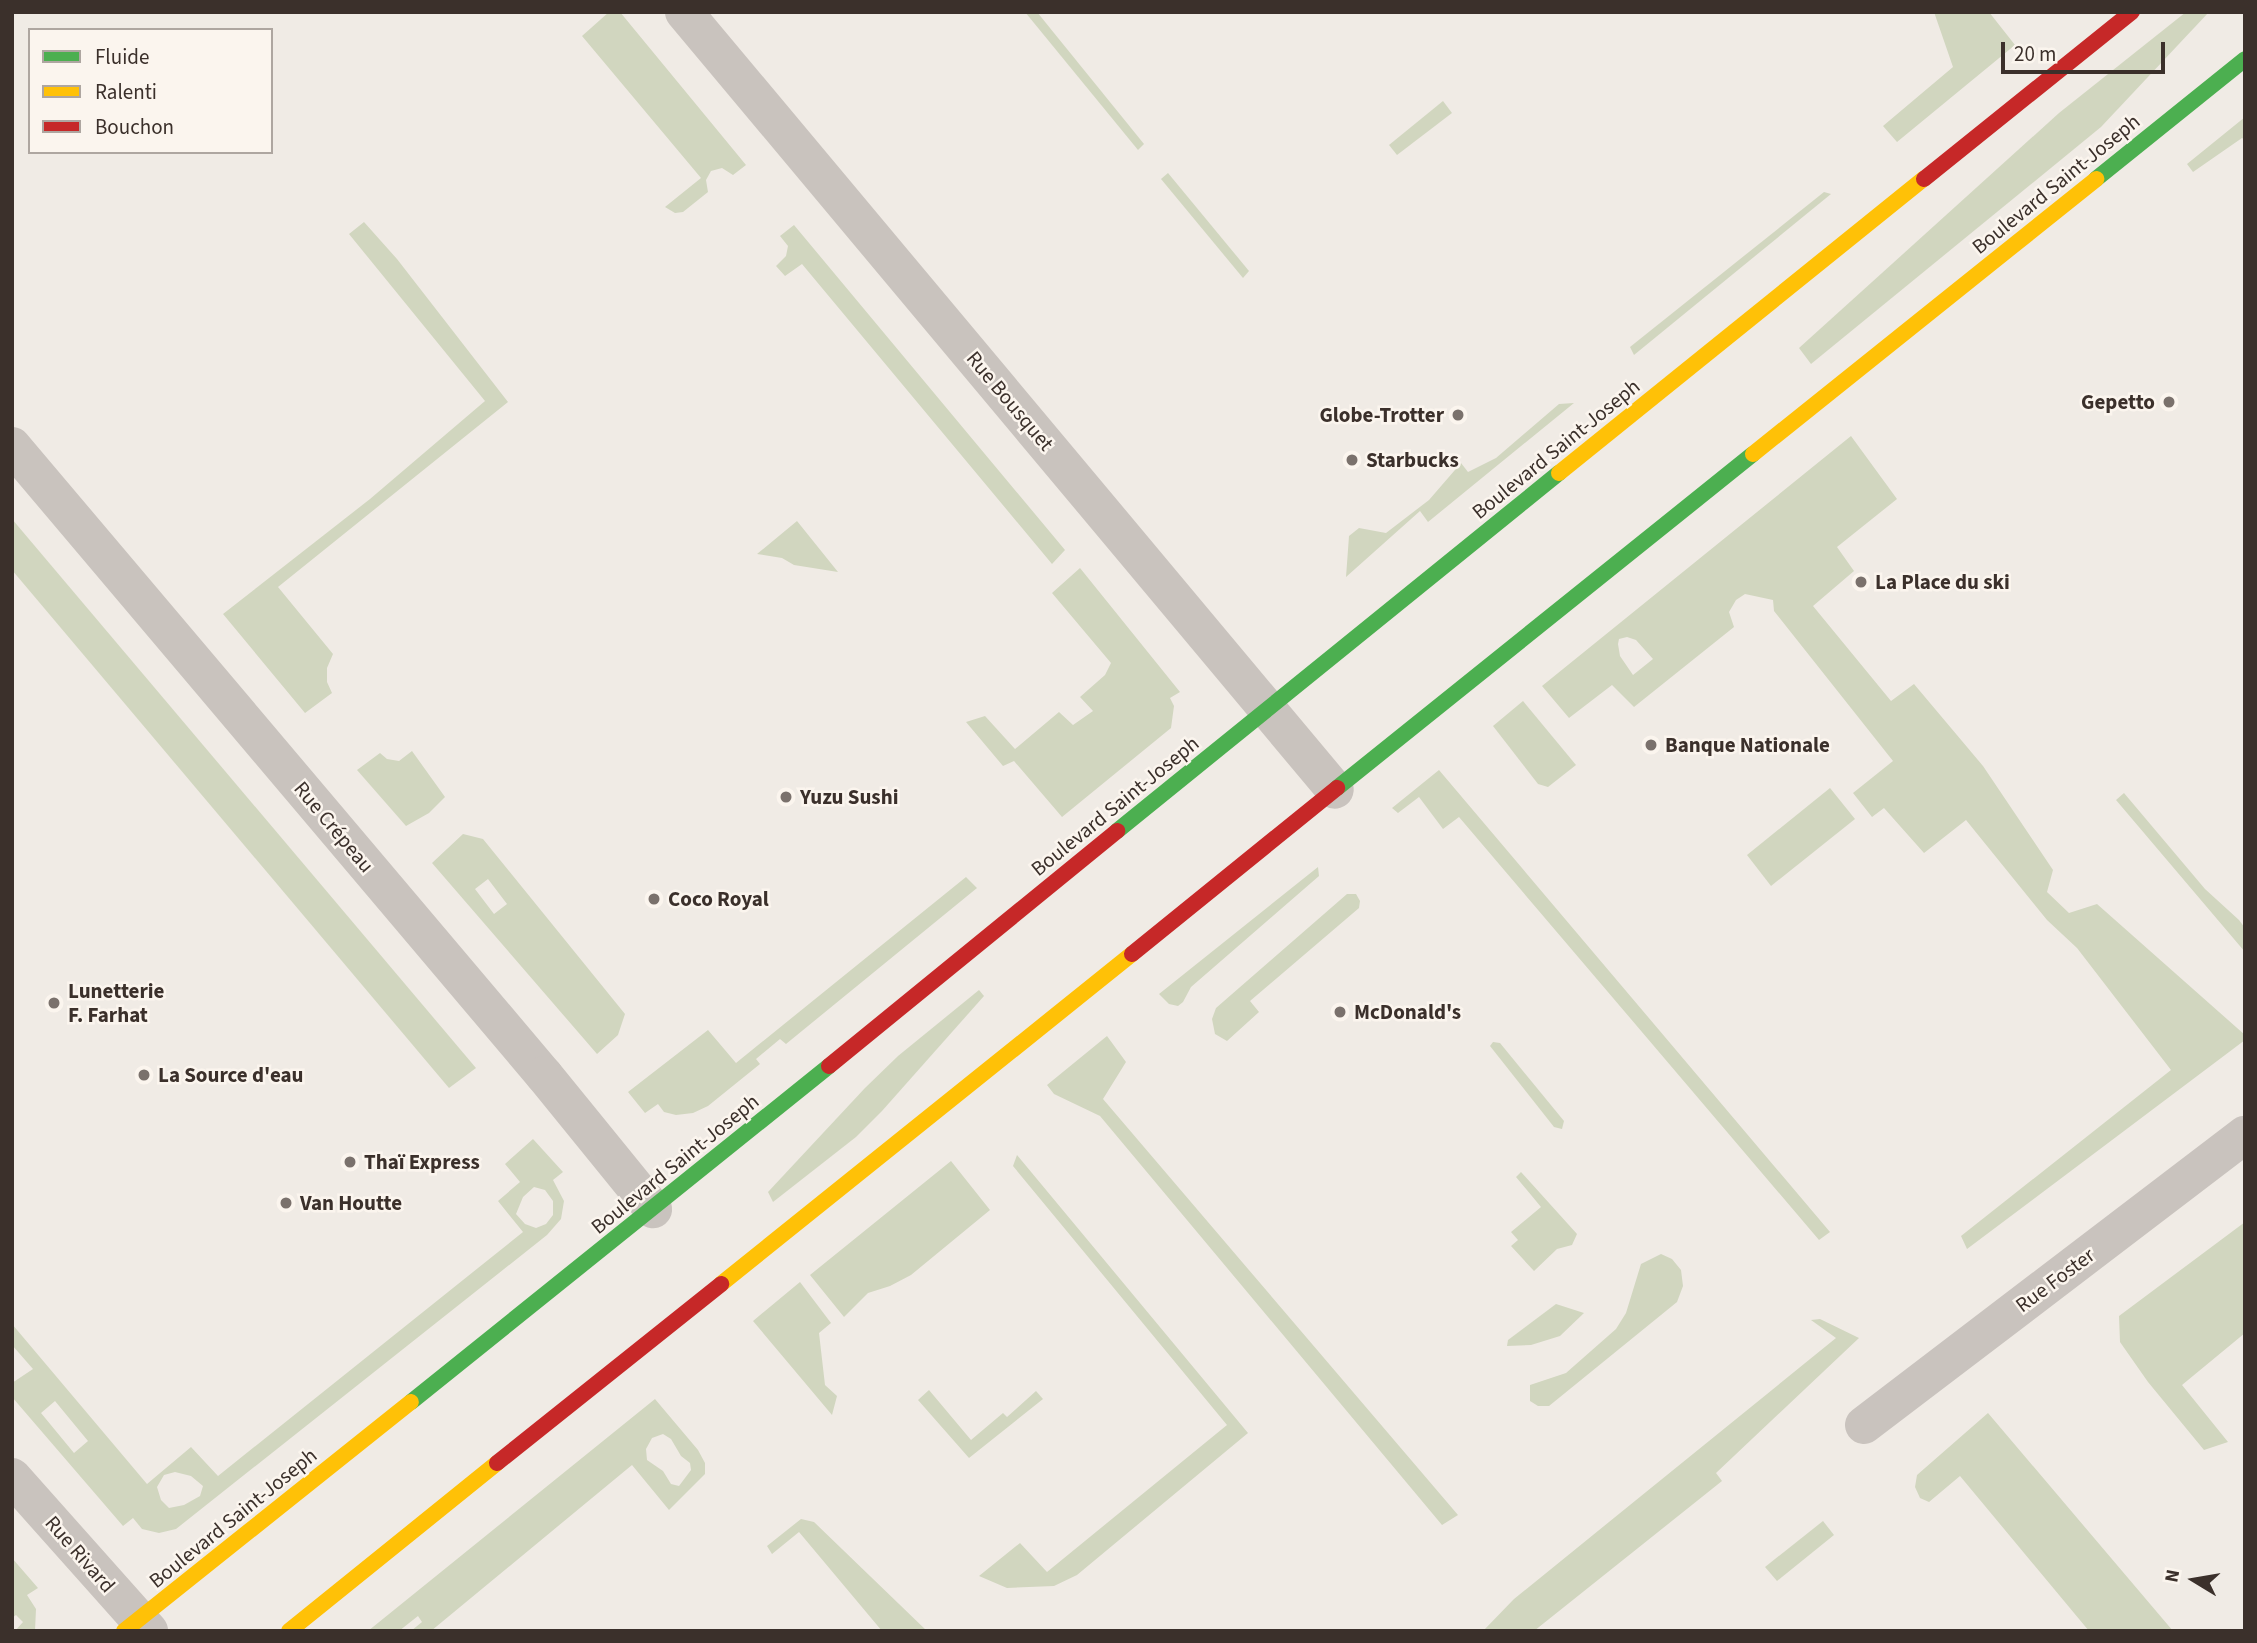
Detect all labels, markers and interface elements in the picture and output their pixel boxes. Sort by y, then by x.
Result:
legend [28,28,273,154]
scale bar [2005,28,2170,72]
text: 20 m [2014,39,2056,69]
text: Fluide [95,42,149,72]
text: Ralenti [95,77,157,107]
street label: Boulevard Saint-Joseph [1967,109,2145,259]
text: Bouchon [95,112,174,142]
street label: Rue Bousquet [961,346,1059,456]
street label: Boulevard Saint-Joseph [1467,374,1645,524]
place label: Gepetto [2081,389,2155,415]
marker: Gepetto [2161,394,2177,410]
place label: Globe-Trotter [1319,402,1444,428]
marker: Globe-Trotter [1450,407,1466,423]
place label: Starbucks [1366,447,1459,473]
marker: Starbucks [1344,452,1360,468]
place label: La Place du ski [1875,569,2010,595]
marker: La Place du ski [1853,574,1869,590]
street label: Boulevard Saint-Joseph [1026,731,1204,881]
place label: Banque Nationale [1665,732,1830,758]
marker: Banque Nationale [1643,737,1659,753]
street label: Rue Crépeau [289,776,379,878]
place label: Yuzu Sushi [800,784,898,810]
marker: Yuzu Sushi [778,789,794,805]
place label: Coco Royal [668,886,769,912]
marker: Coco Royal [646,891,662,907]
place label: Lunetterie F. Farhat [68,978,164,1028]
marker: Lunetterie F. Farhat [46,995,62,1011]
place label: McDonald's [1354,999,1461,1025]
marker: McDonald's [1332,1004,1348,1020]
place label: La Source d'eau [158,1062,304,1088]
marker: La Source d'eau [136,1067,152,1083]
street label: Boulevard Saint-Joseph [586,1089,764,1239]
place label: Thaï Express [364,1149,480,1175]
marker: Thaï Express [342,1154,358,1170]
place label: Van Houtte [300,1190,402,1216]
marker: Van Houtte [278,1195,294,1211]
street label: Rue Foster [2011,1242,2099,1318]
street label: Boulevard Saint-Joseph [144,1443,322,1593]
street label: Rue Rivard [40,1510,120,1598]
north arrow [2159,1545,2229,1615]
text: N [2158,1567,2187,1585]

